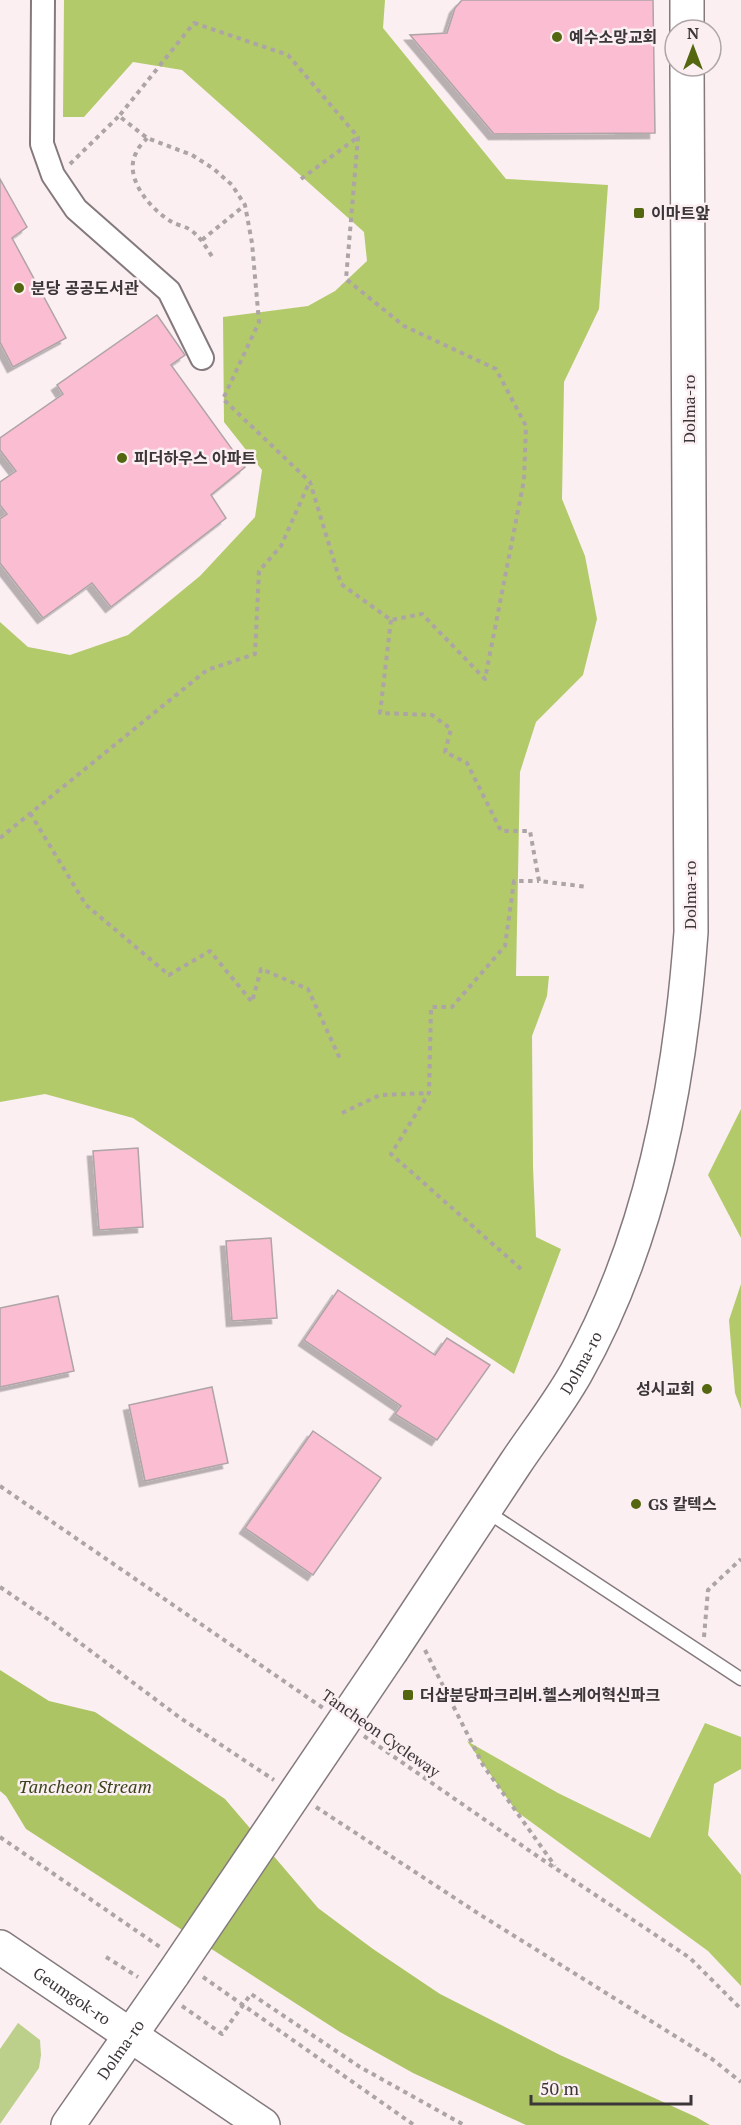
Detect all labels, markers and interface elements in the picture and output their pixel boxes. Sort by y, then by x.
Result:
north arrow [663,18,723,78]
text: N [687,22,699,44]
place label: 예수소망교회 [569,26,657,48]
marker: 예수소망교회 [550,30,564,44]
place label: 이마트앞 [651,202,710,224]
marker: 이마트앞 [632,206,646,220]
place label: 분당 공공도서관 [31,277,139,299]
marker: 분당 공공도서관 [12,281,26,295]
street label: Dolma-ro [678,375,700,443]
place label: 피더하우스 아파트 [134,447,256,469]
marker: 피더하우스 아파트 [115,451,129,465]
street label: Dolma-ro [679,861,701,929]
street label: Dolma-ro [555,1327,607,1398]
place label: 성시교회 [636,1378,695,1400]
marker: 성시교회 [700,1382,714,1396]
place label: GS 칼텍스 [648,1493,717,1515]
marker: GS 칼텍스 [629,1497,643,1511]
street label: Tancheon Cycleway [317,1684,445,1783]
place label: 더샵분당파크리버.헬스케어혁신파크 [420,1684,661,1706]
marker: 더샵분당파크리버.헬스케어혁신파크 [401,1688,415,1702]
water label: Tancheon Stream [18,1774,152,1798]
street label: Geumgok-ro [29,1962,115,2030]
street label: Dolma-ro [92,2015,149,2084]
scale bar [531,2068,692,2106]
text: 50 m [540,2076,580,2100]

